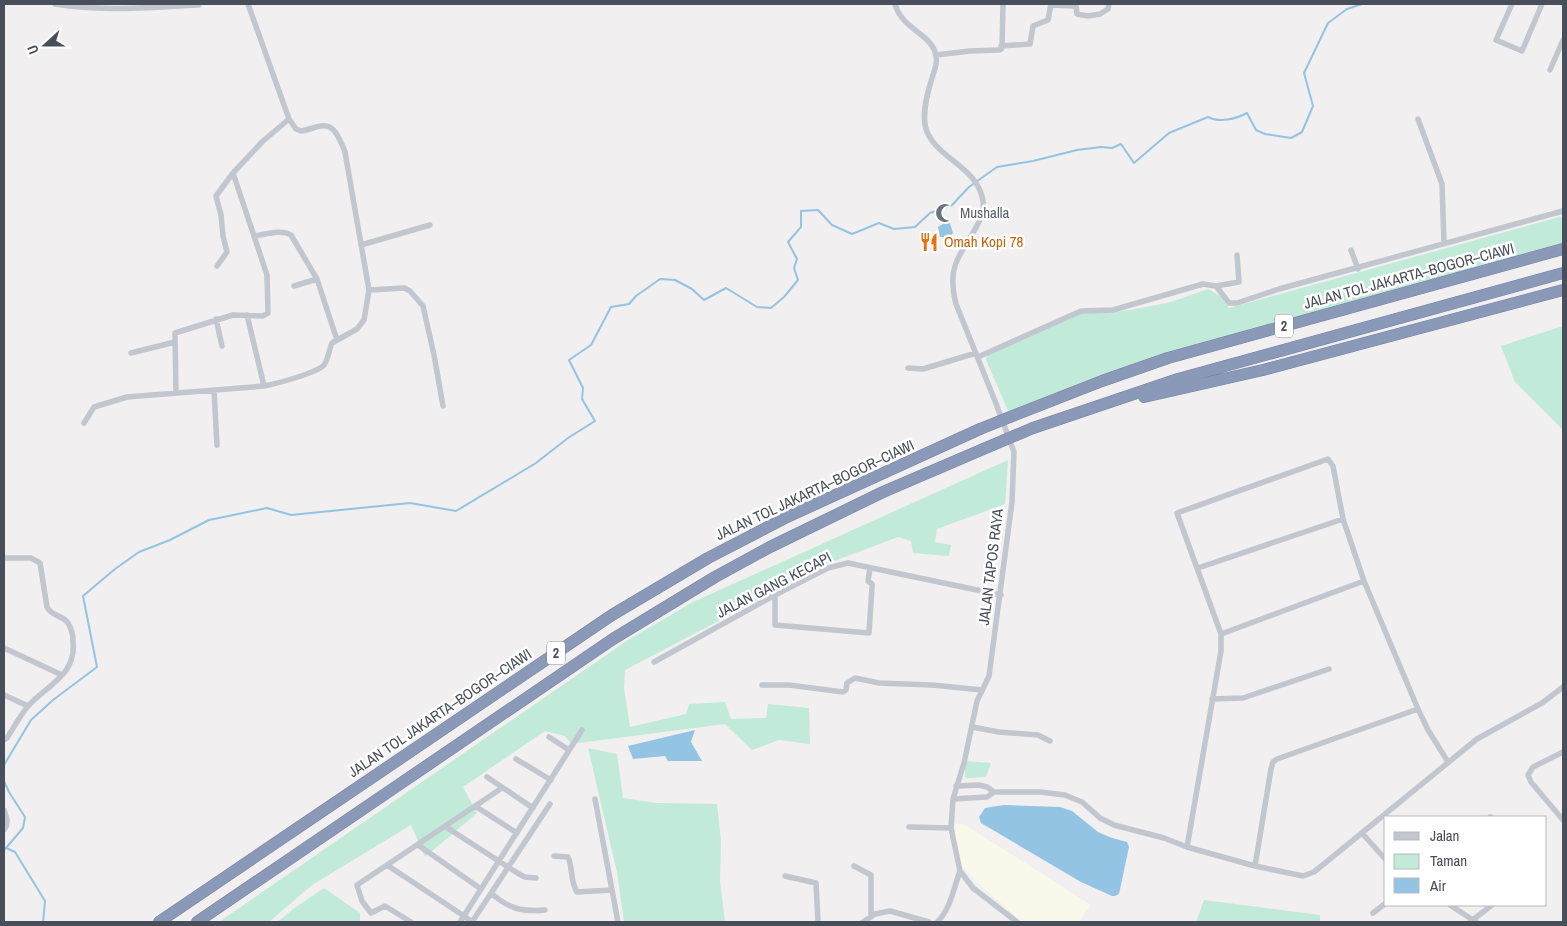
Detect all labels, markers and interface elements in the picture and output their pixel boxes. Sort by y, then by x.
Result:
north arrow [20,20,70,70]
text: U [23,43,43,57]
mosque icon: Mushalla [934,202,956,224]
place label: Mushalla [960,202,1009,223]
restaurant icon: Omah Kopi 78 [918,231,940,253]
place label: Omah Kopi 78 [944,231,1023,252]
street label: JALAN TOL JAKARTA–BOGOR–CIAWI [1301,237,1516,314]
road number: 2 [1275,314,1293,338]
street label: JALAN TOL JAKARTA–BOGOR–CIAWI [712,434,918,545]
street label: JALAN TAPOS RAYA [973,507,1008,626]
street label: JALAN GANG KECAPI [713,546,835,623]
road number: 2 [547,641,565,664]
street label: JALAN TOL JAKARTA–BOGOR–CIAWI [344,643,536,782]
legend [1384,816,1547,906]
text: Jalan [1430,825,1459,846]
text: Taman [1430,850,1467,871]
text: Air [1429,875,1446,896]

